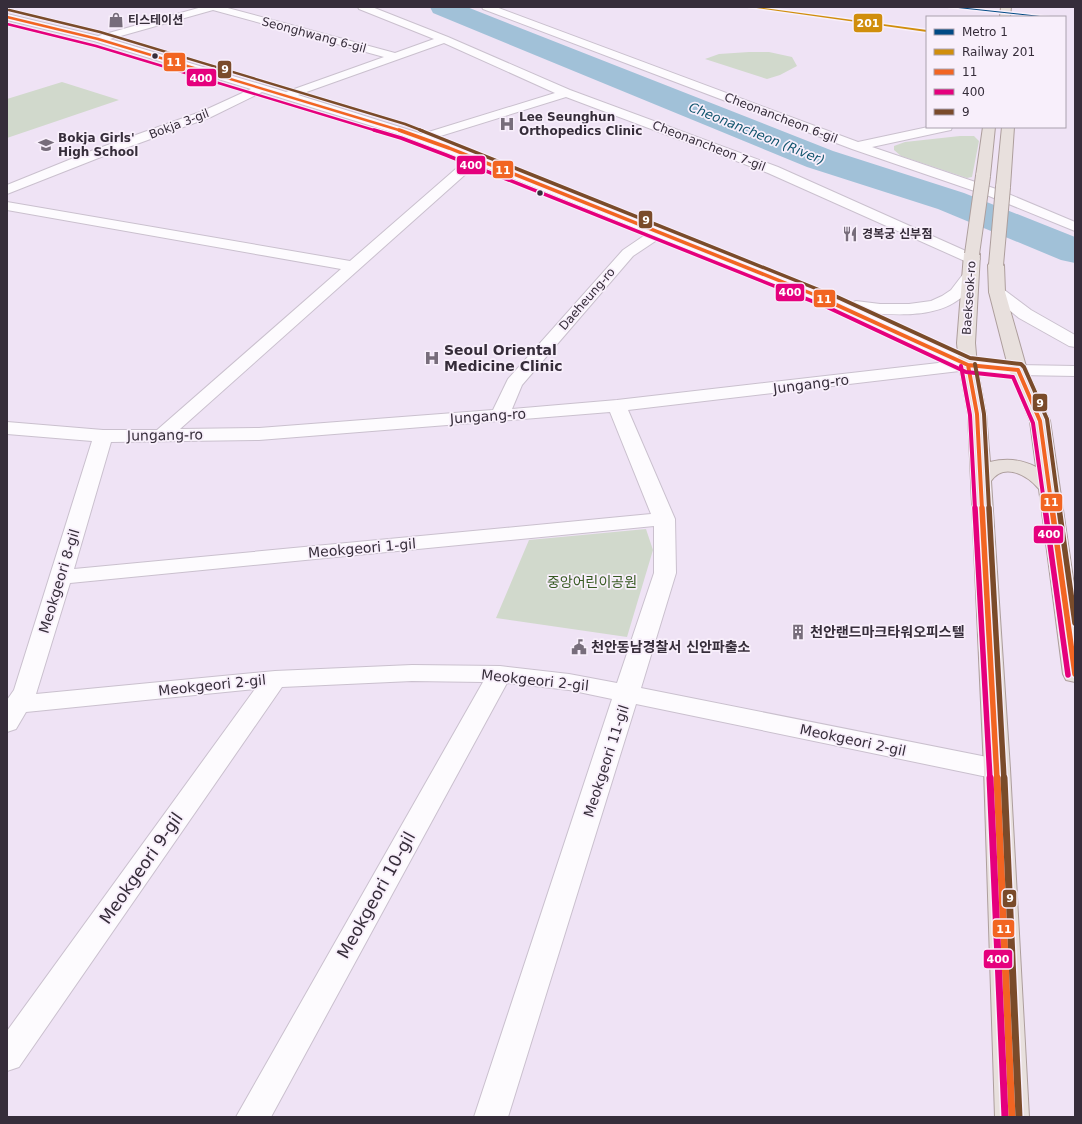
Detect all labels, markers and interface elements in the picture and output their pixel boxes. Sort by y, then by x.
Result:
shop icon: 티스테이션 [107,11,125,29]
place label: 티스테이션 [128,13,183,27]
line badge: 201 [853,13,883,33]
street label: Seonghwang 6-gil [260,14,368,56]
legend [926,16,1066,128]
text: 201 [857,17,879,30]
text: Metro 1 [962,25,1008,39]
text: Railway 201 [962,45,1035,59]
unlabelled marker [150,51,160,61]
line badge: 11 [163,52,186,72]
text: 11 [166,56,182,69]
line badge: 9 [217,60,232,79]
text: 9 [221,63,229,76]
text: 11 [962,65,977,79]
line badge: 400 [186,68,217,87]
text: 400 [190,72,213,85]
text: 400 [962,85,985,99]
street label: Cheonancheon 6-gil [723,90,839,146]
water label: Cheonancheon (River) [687,99,827,168]
text: 9 [962,105,970,119]
street label: Bokja 3-gil [147,106,211,142]
place label: Lee Seunghun Orthopedics Clinic [519,110,642,138]
hospital icon: Lee Seunghun Orthopedics Clinic [498,115,516,133]
street label: Cheonancheon 7-gil [651,118,767,174]
place label: Bokja Girls' High School [58,131,138,159]
school or university icon: Bokja Girls' High School [37,136,55,154]
line badge: 400 [456,155,486,175]
text: 400 [460,159,483,172]
line badge: 11 [492,160,514,179]
text: 11 [495,164,511,177]
unlabelled marker [535,188,545,198]
line badge: 9 [638,210,653,229]
text: 9 [642,214,650,227]
restaurant icon: 경복궁 신부점 [841,225,859,243]
place label: 경복궁 신부점 [862,227,932,241]
street label: Baekseok-ro [959,261,979,335]
street label: Daeheung-ro [556,265,618,333]
line badge: 400 [775,283,805,302]
text: 400 [779,286,802,299]
line badge: 11 [813,289,836,308]
text: 11 [816,293,832,306]
place label: Seoul Oriental Medicine Clinic [444,342,563,374]
hospital icon: Seoul Oriental Medicine Clinic [423,349,441,367]
street label: Jungang-ro [771,371,850,397]
line badge: 9 [1032,393,1048,412]
text: 9 [1036,397,1044,410]
street label: Jungang-ro [448,405,527,427]
street label: Jungang-ro [126,426,203,444]
line badge: 11 [1040,493,1063,512]
text: 11 [1043,496,1059,509]
line badge: 400 [1033,525,1064,544]
street label: Meokgeori 8-gil [36,527,82,635]
text: 400 [1038,528,1061,541]
street label: Meokgeori 1-gil [307,535,417,561]
park label: 중앙어린이공원 [547,574,637,590]
building icon: 천안랜드마크타워오피스텔 [789,623,807,641]
place label: 천안랜드마크타워오피스텔 [810,624,965,640]
public building icon: 천안동남경찰서 신안파출소 [570,638,588,656]
place label: 천안동남경찰서 신안파출소 [591,639,751,655]
street label: Meokgeori 2-gil [480,666,590,694]
street label: Meokgeori 2-gil [157,671,267,699]
street label: Meokgeori 11-gil [580,703,632,819]
street label: Meokgeori 2-gil [798,721,908,759]
street label: Meokgeori 9-gil [95,808,187,928]
street label: Meokgeori 10-gil [333,828,419,962]
line badge: 9 [1002,889,1017,908]
text: 9 [1006,892,1014,905]
line badge: 11 [992,919,1015,938]
text: 11 [996,923,1012,936]
line badge: 400 [983,949,1013,969]
text: 400 [987,953,1010,966]

